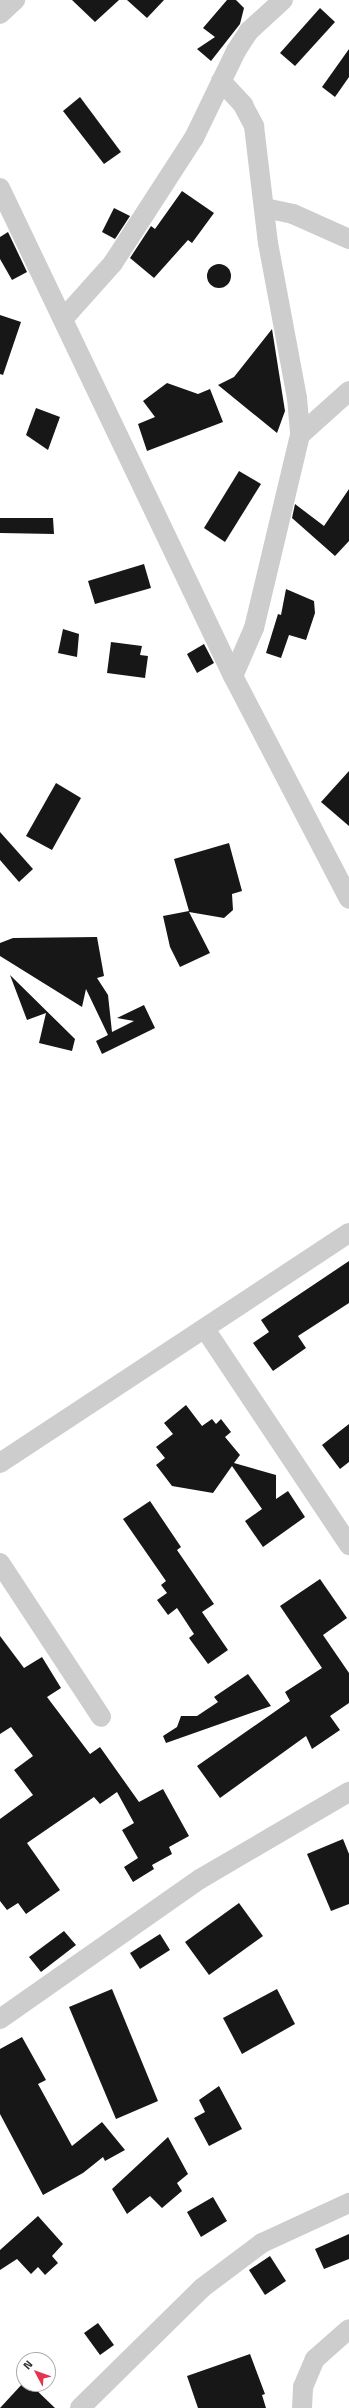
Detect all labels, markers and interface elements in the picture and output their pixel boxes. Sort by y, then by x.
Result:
north arrow [16,2352,56,2392]
text: N [19,2357,36,2373]

